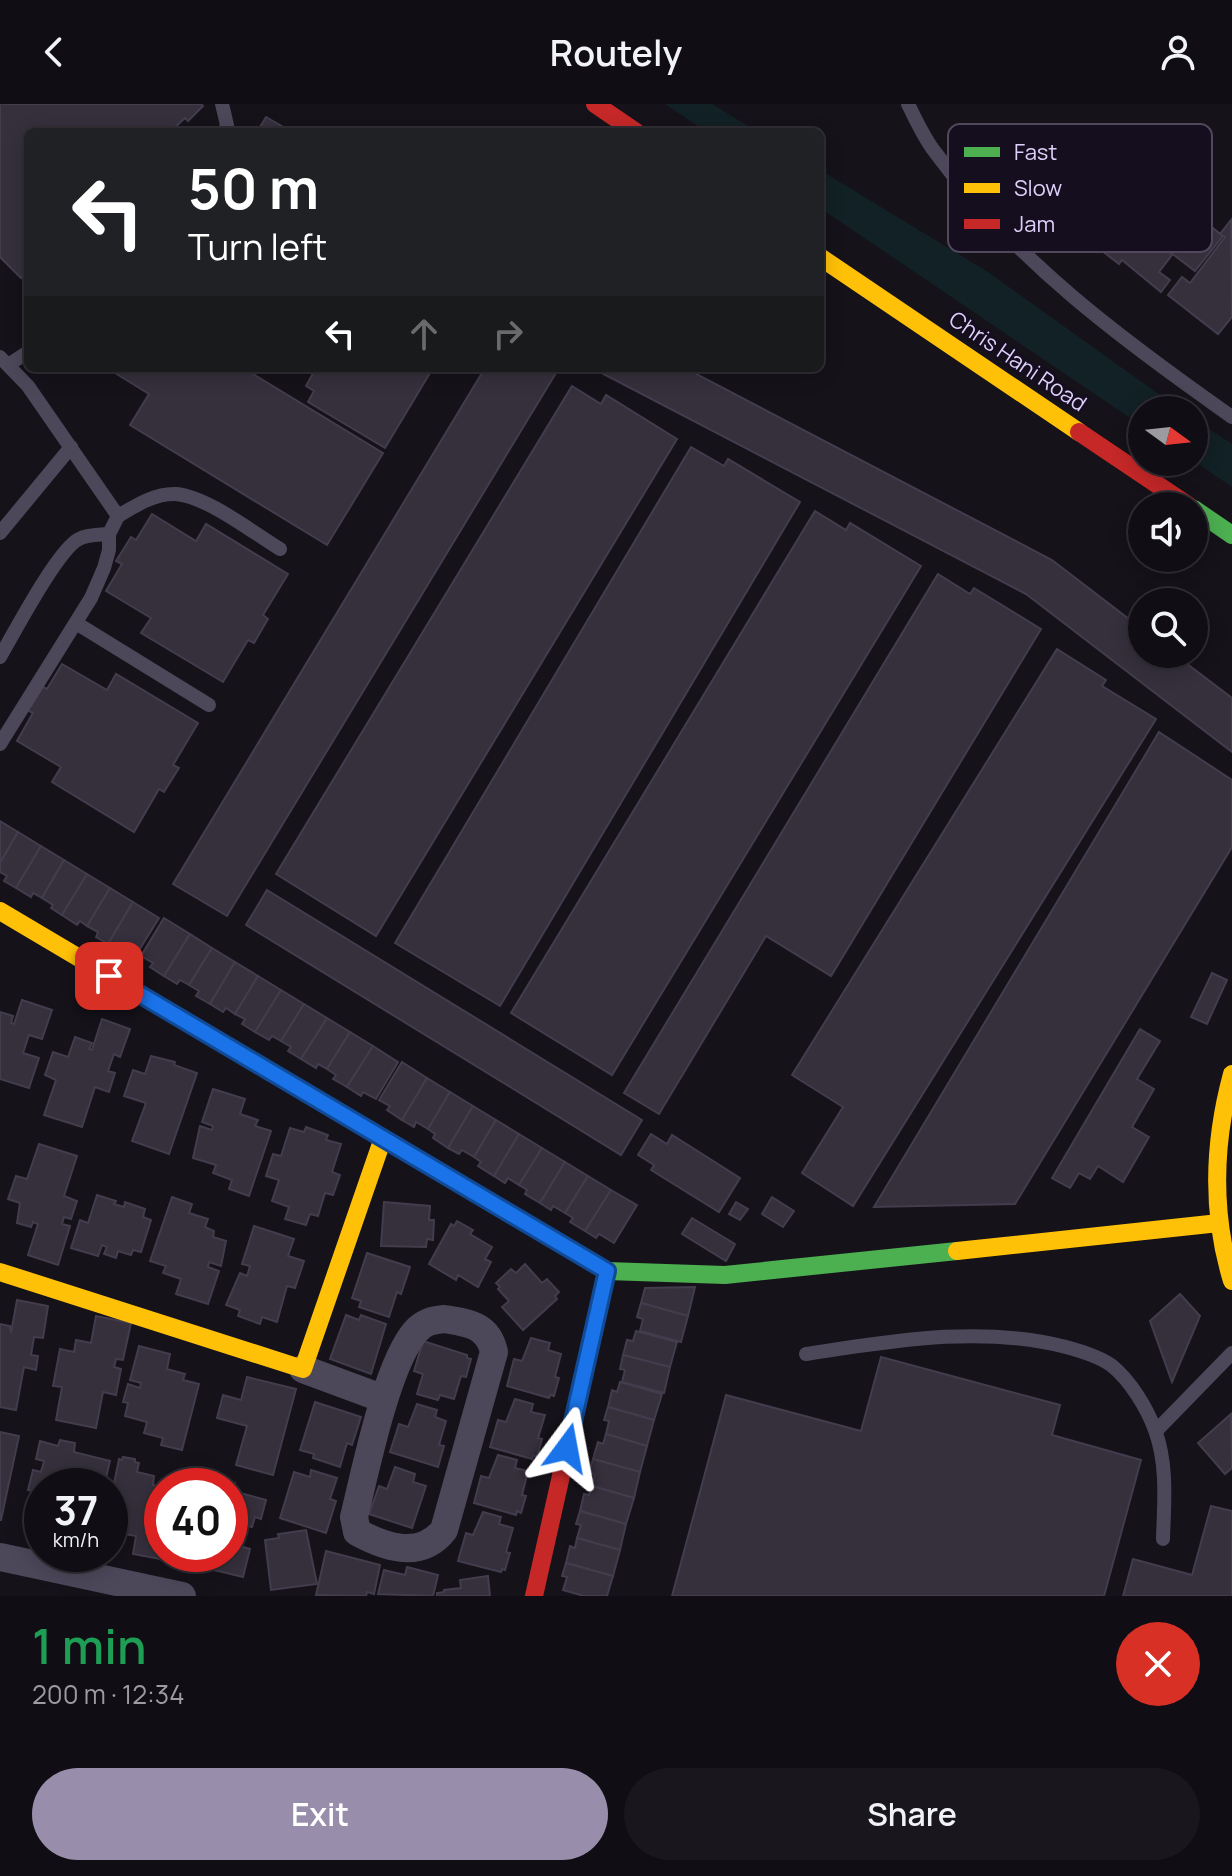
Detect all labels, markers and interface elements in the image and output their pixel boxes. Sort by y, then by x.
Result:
text: Routely [550,28,682,77]
icon: back [32,30,76,74]
icon: person [1156,30,1200,74]
legend [948,124,1212,252]
text: Fast [1014,137,1057,167]
text: 50 m [188,149,319,226]
icon: left [56,160,160,264]
text: Slow [1014,173,1062,203]
text: Jam [1014,209,1055,239]
text: Turn left [188,222,327,271]
street label: Chris Hani Road [943,304,1093,418]
icon: left [318,312,362,356]
icon: ahead [402,312,446,356]
icon: right [486,312,530,356]
north arrow [1128,396,1208,476]
map controls [1128,396,1208,668]
button: sound [1128,492,1208,572]
button: search [1128,588,1208,668]
pin [75,942,143,1010]
icon: arrive [87,954,131,998]
position arrow [525,1406,609,1490]
speed limit sign: 40 [144,1468,248,1572]
text: 37 [54,1482,98,1537]
text: km/h [53,1526,99,1553]
text: 1 min [32,1613,146,1678]
button: close [1116,1622,1200,1706]
text: 200 m · 12:34 [32,1676,185,1712]
button: Exit [32,1768,608,1860]
button: Share [624,1768,1200,1860]

